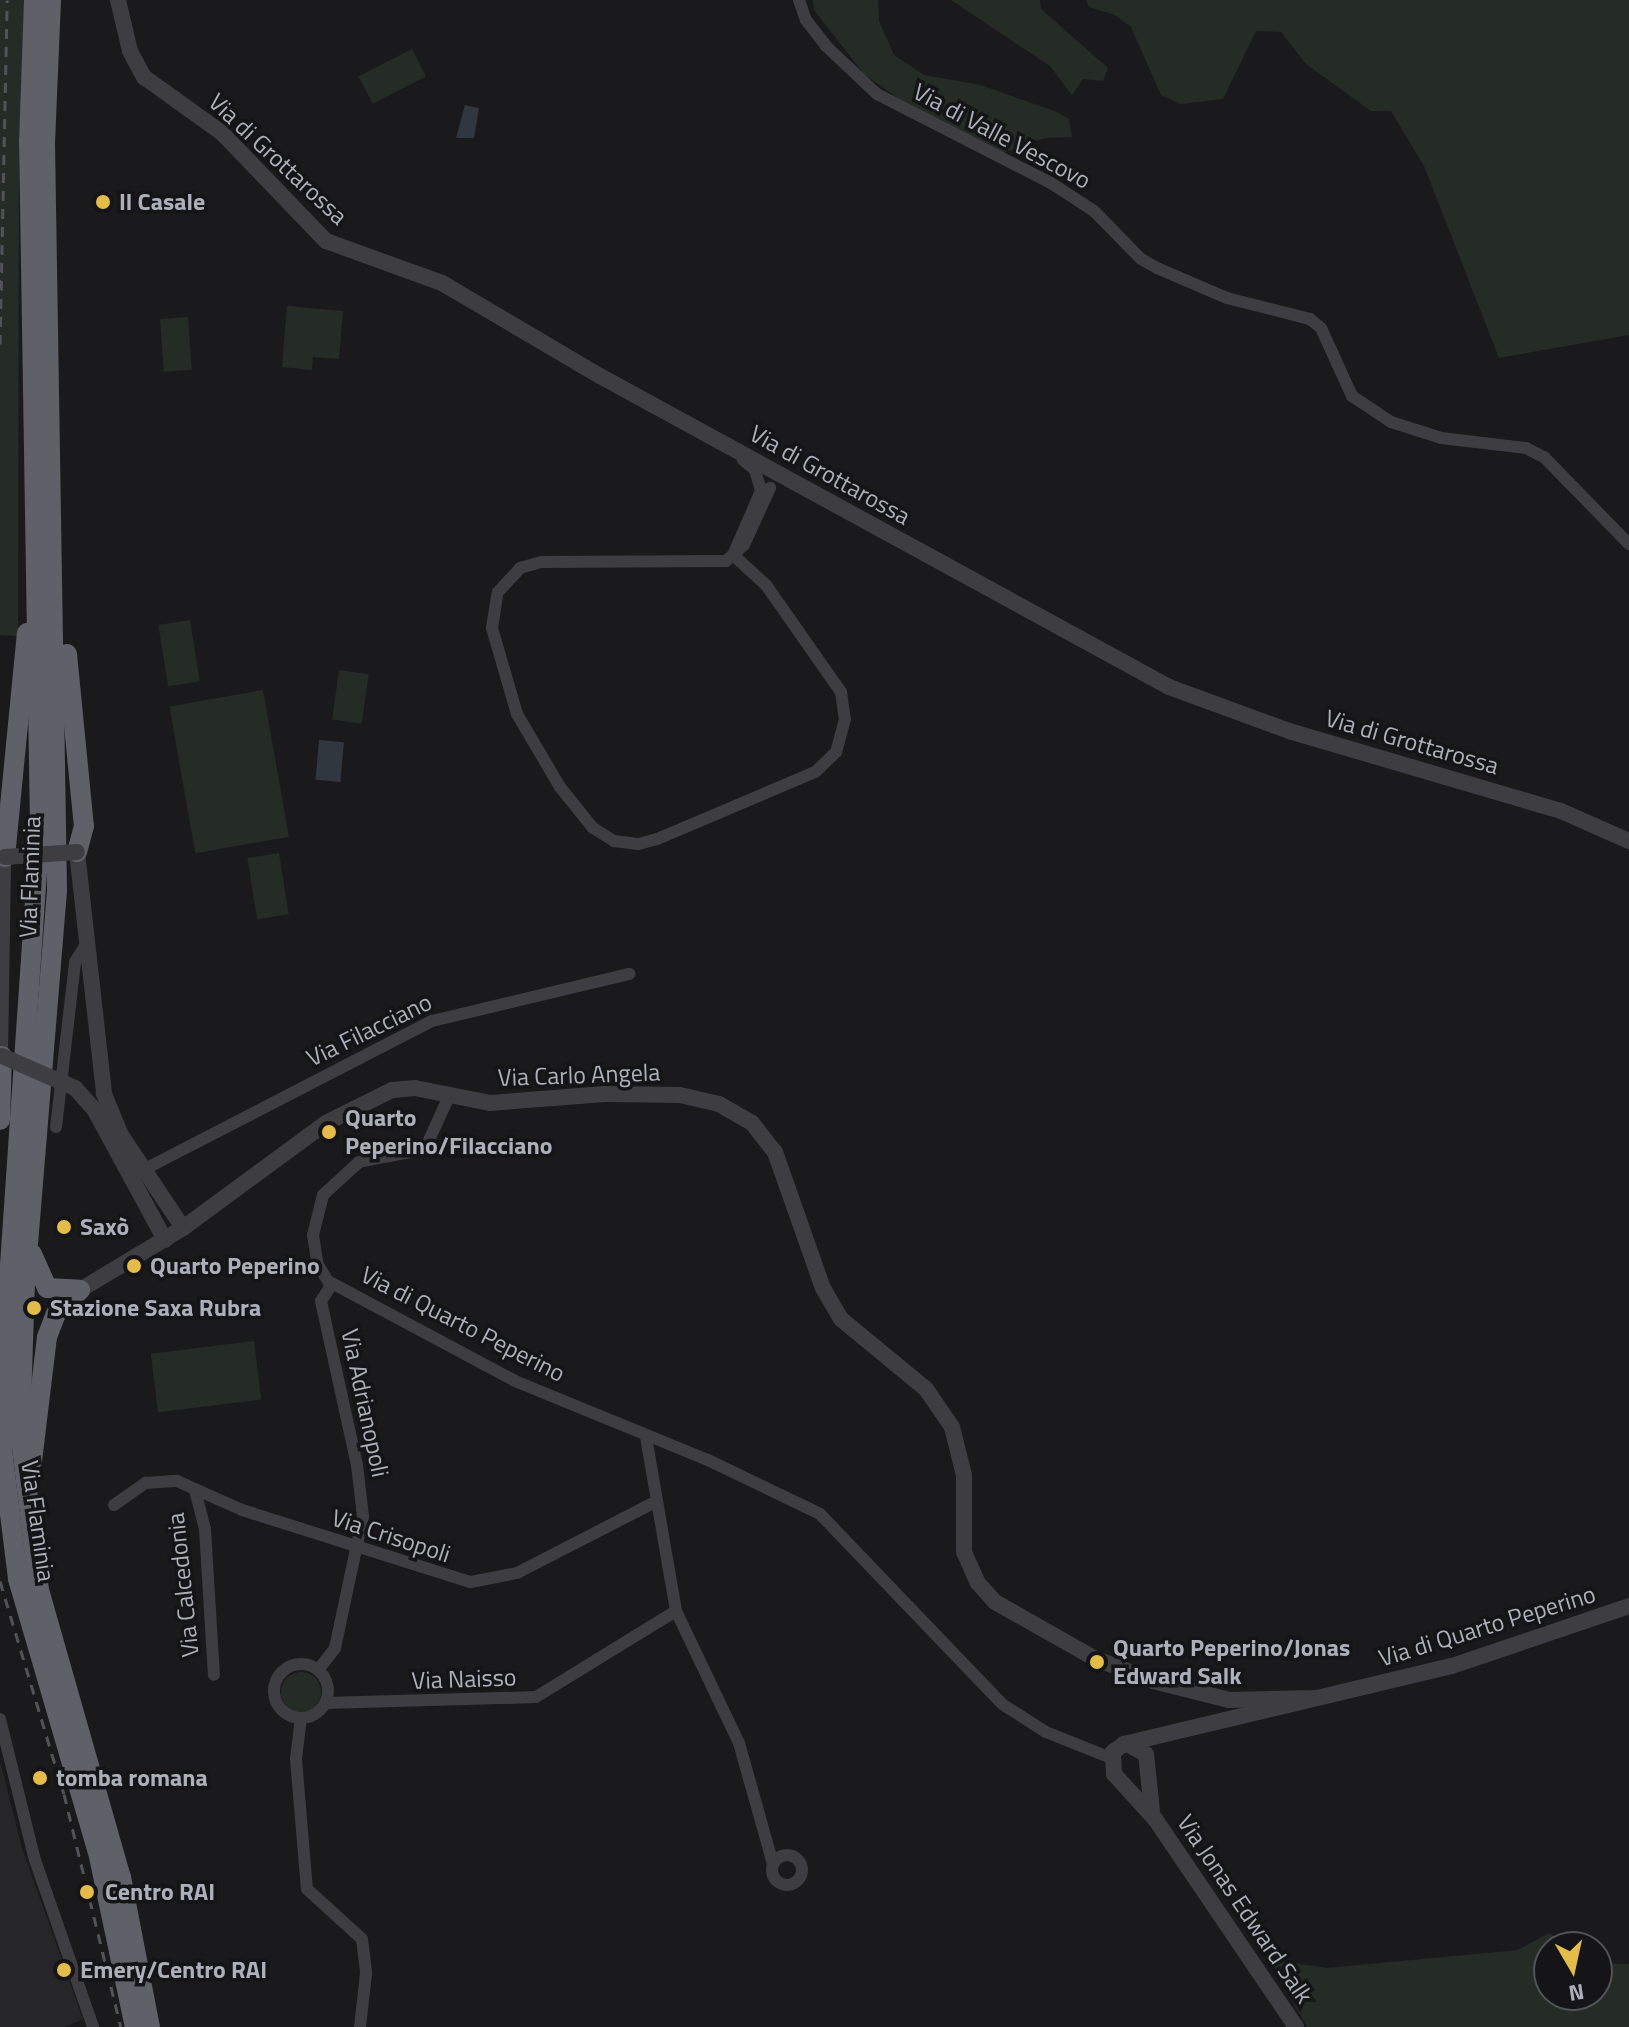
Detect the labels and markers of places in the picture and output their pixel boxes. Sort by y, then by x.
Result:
place label: Il Casale [119,188,205,216]
marker: Il Casale [94,193,112,211]
place label: Quarto Peperino/Filacciano [345,1104,553,1160]
marker: Quarto Peperino/Filacciano [320,1123,338,1141]
place label: Saxò [80,1213,129,1241]
marker: Saxò [55,1218,73,1236]
place label: Quarto Peperino [150,1252,320,1280]
marker: Quarto Peperino [125,1257,143,1275]
place label: Stazione Saxa Rubra [50,1294,261,1322]
marker: Stazione Saxa Rubra [25,1299,43,1317]
place label: Quarto Peperino/Jonas Edward Salk [1113,1634,1350,1690]
marker: Quarto Peperino/Jonas Edward Salk [1088,1653,1106,1671]
place label: tomba romana [56,1764,208,1792]
marker: tomba romana [31,1769,49,1787]
place label: Centro RAI [105,1878,215,1906]
marker: Centro RAI [76,1881,98,1903]
place label: Emery/Centro RAI [80,1956,267,1984]
marker: Emery/Centro RAI [55,1961,73,1979]

